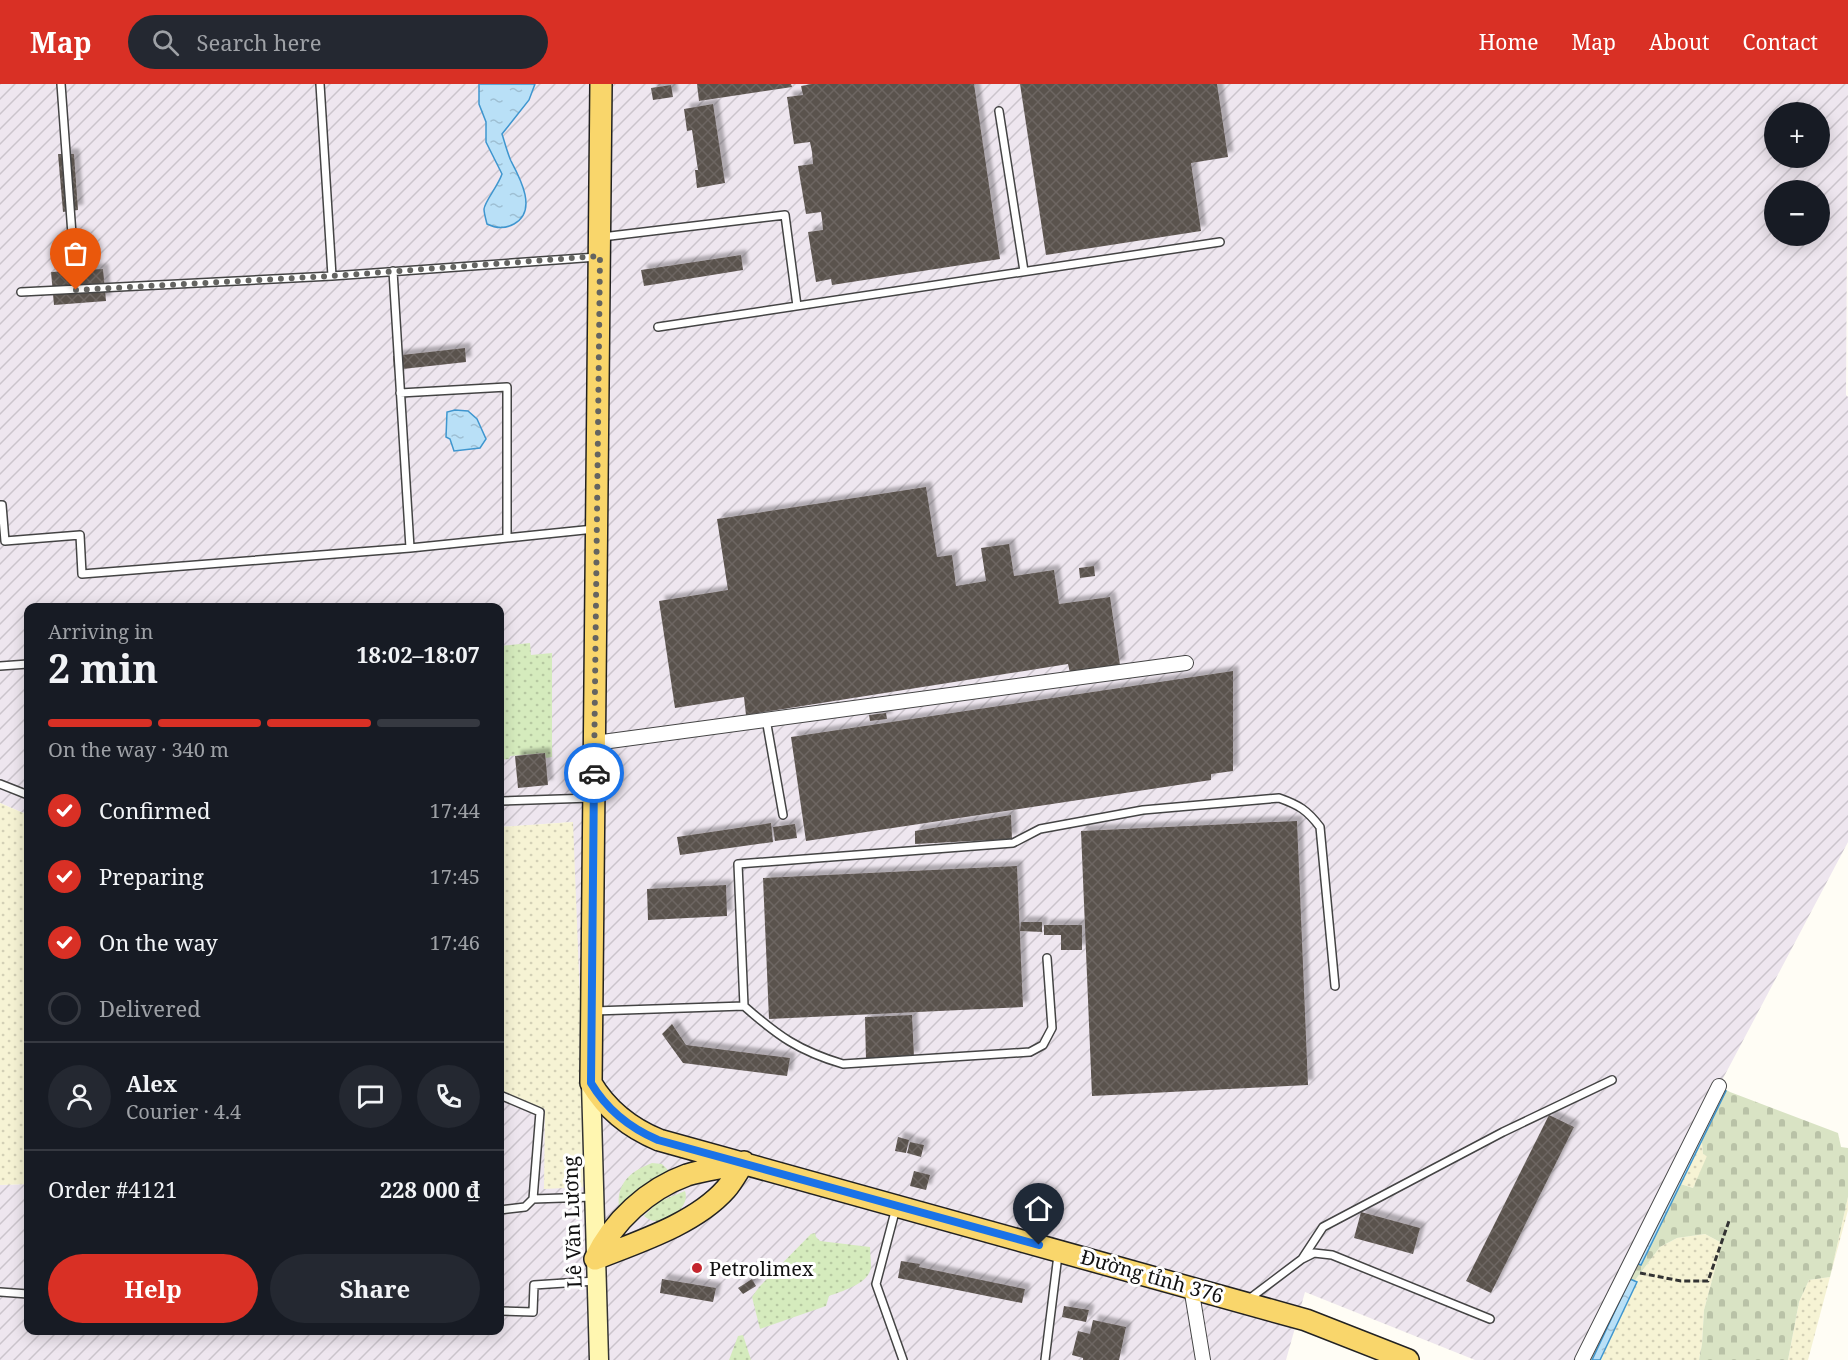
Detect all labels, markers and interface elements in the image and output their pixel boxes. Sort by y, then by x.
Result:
search box [128,15,548,69]
text: Map [30,23,92,61]
icon: search [149,26,182,59]
text: Search here [197,27,321,57]
text: Home [1479,28,1539,56]
text: Map [1572,28,1616,56]
text: About [1649,28,1710,56]
text: Contact [1743,28,1818,56]
map controls [1764,102,1830,246]
button: + [1764,102,1830,168]
button: − [1764,180,1830,246]
pin [50,228,101,290]
icon: bag [59,237,92,270]
text: Arriving in [48,618,153,645]
text: 18:02–18:07 [356,639,480,669]
text: 2 min [48,641,158,694]
text: On the way · 340 m [48,736,229,763]
courier [564,743,624,803]
icon: car [578,757,611,790]
icon: check [48,794,81,827]
text: Confirmed [99,795,210,825]
text: 17:44 [430,797,480,824]
icon: check [48,860,81,893]
text: Preparing [99,861,204,891]
text: 17:45 [430,863,480,890]
icon: check [48,926,81,959]
text: On the way [99,927,218,957]
text: 17:46 [430,929,480,956]
text: Delivered [99,993,201,1023]
button: person [48,1065,111,1128]
button: chat [339,1065,402,1128]
button: phone [417,1065,480,1128]
text: Alex [126,1068,177,1098]
text: Courier · 4.4 [126,1098,241,1125]
street label: Lê Văn Lương [556,1155,588,1289]
text: Order #4121 [48,1174,178,1204]
text: 228 000 ₫ [380,1174,480,1204]
pin [1013,1183,1064,1245]
icon: home [1022,1192,1055,1225]
street label: Đường tỉnh 376 [1078,1243,1226,1309]
button: Help [48,1254,258,1323]
button: Share [270,1254,480,1323]
place label: Petrolimex [709,1255,814,1282]
marker: Petrolimex [690,1261,704,1275]

